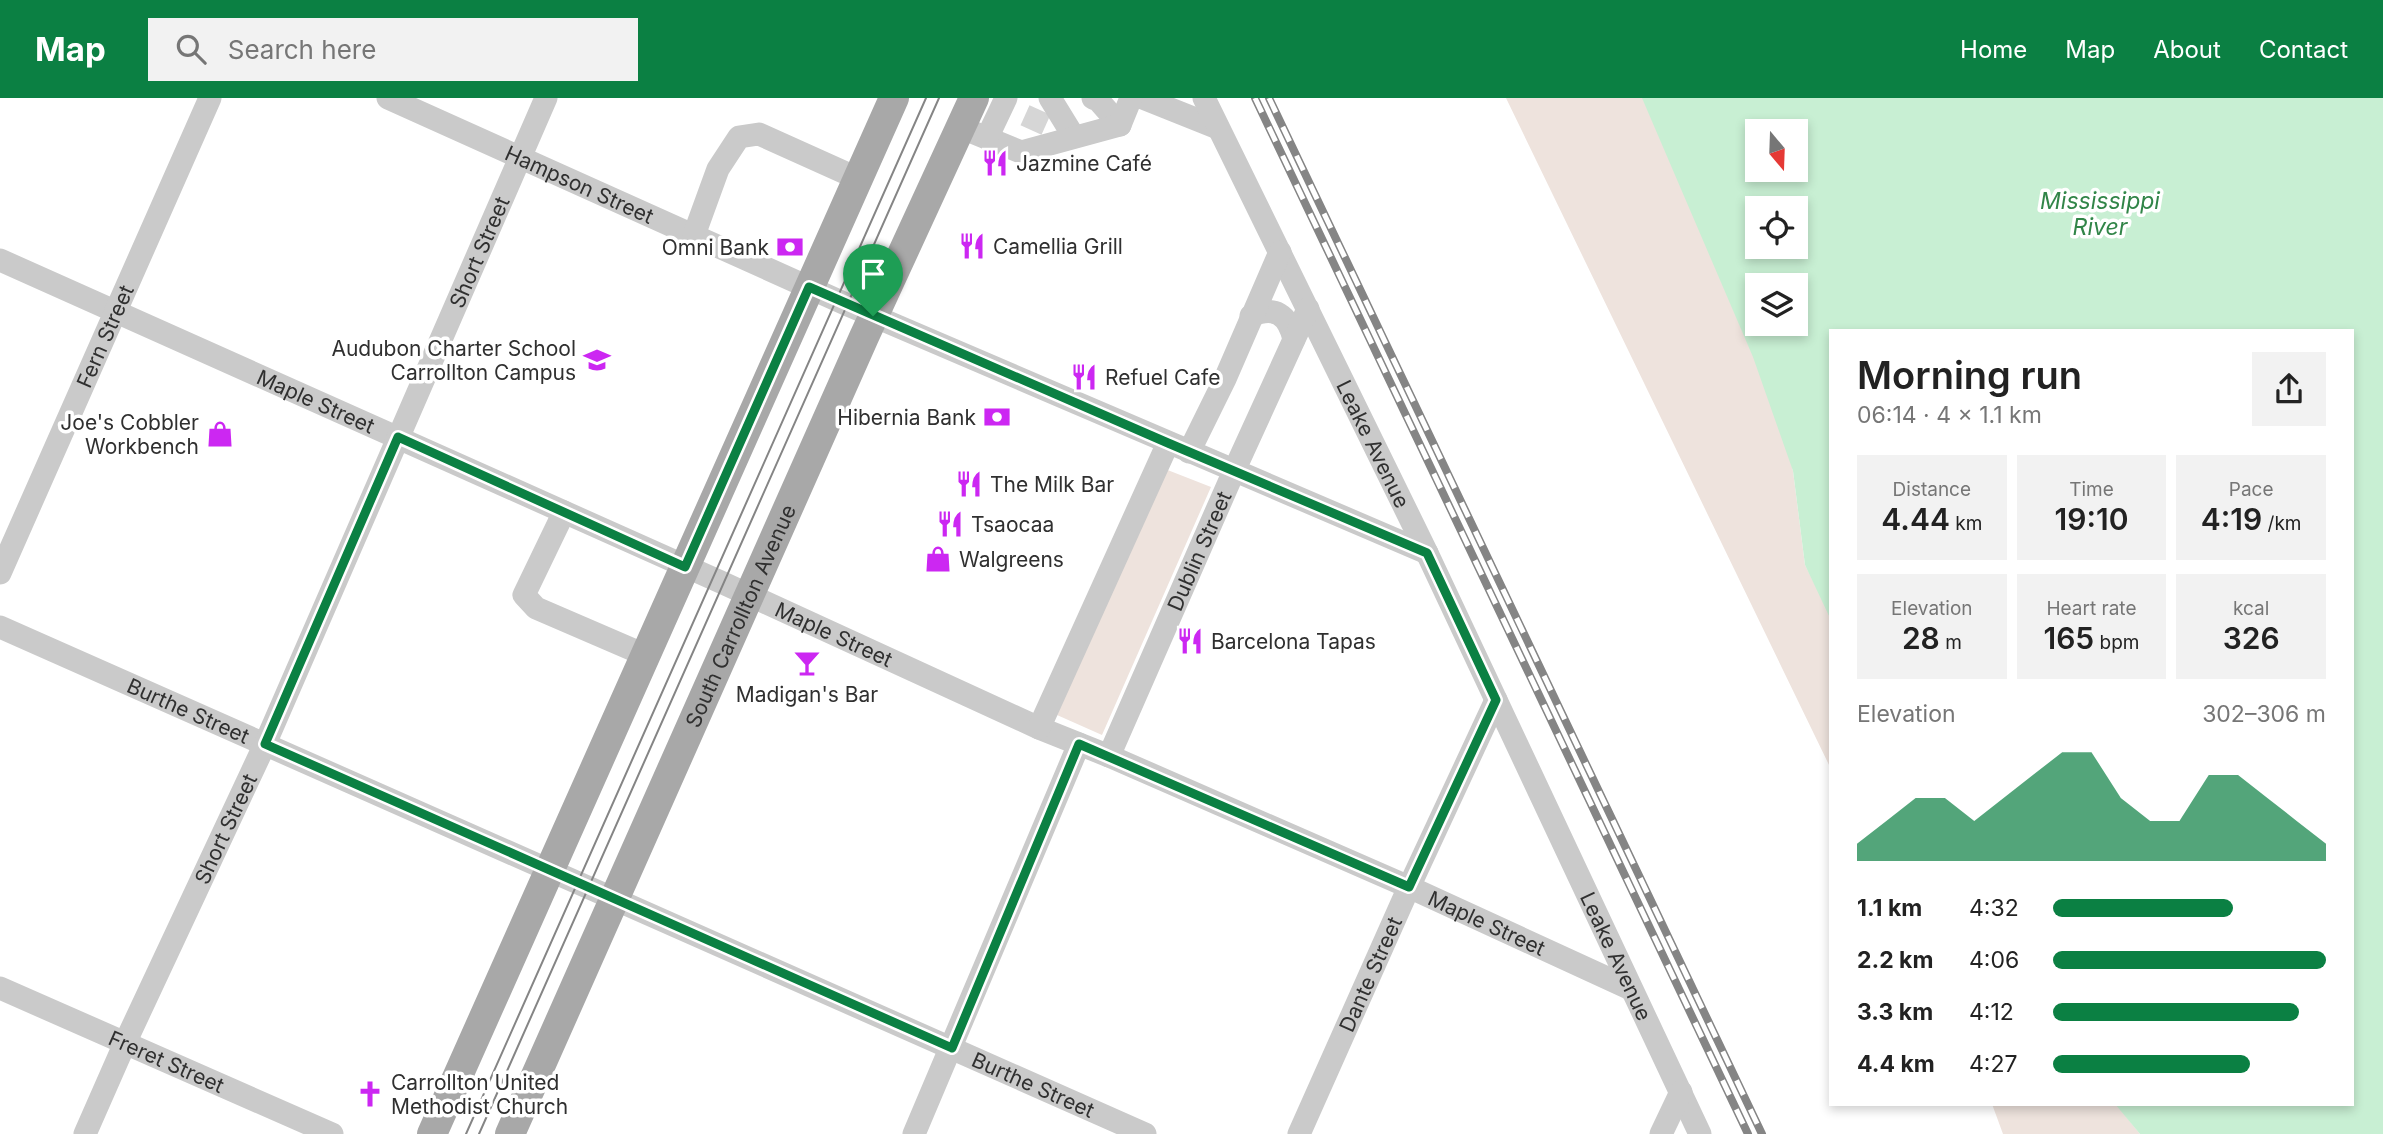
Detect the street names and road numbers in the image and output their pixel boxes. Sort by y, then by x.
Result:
street label: Hampson Street [501,140,658,228]
street label: Short Street [444,193,514,312]
street label: Fern Street [71,281,138,391]
street label: Maple Street [253,364,379,438]
street label: Leake Avenue [1332,376,1415,512]
street label: Dublin Street [1162,487,1236,615]
street label: South Carrollton Avenue [680,501,801,731]
street label: Maple Street [771,596,897,672]
street label: Burthe Street [123,672,253,748]
street label: Short Street [189,770,262,888]
street label: Maple Street [1424,885,1550,961]
street label: Leake Avenue [1575,888,1657,1024]
street label: Dante Street [1334,913,1407,1036]
street label: Freret Street [105,1025,228,1098]
street label: Burthe Street [968,1047,1098,1123]

